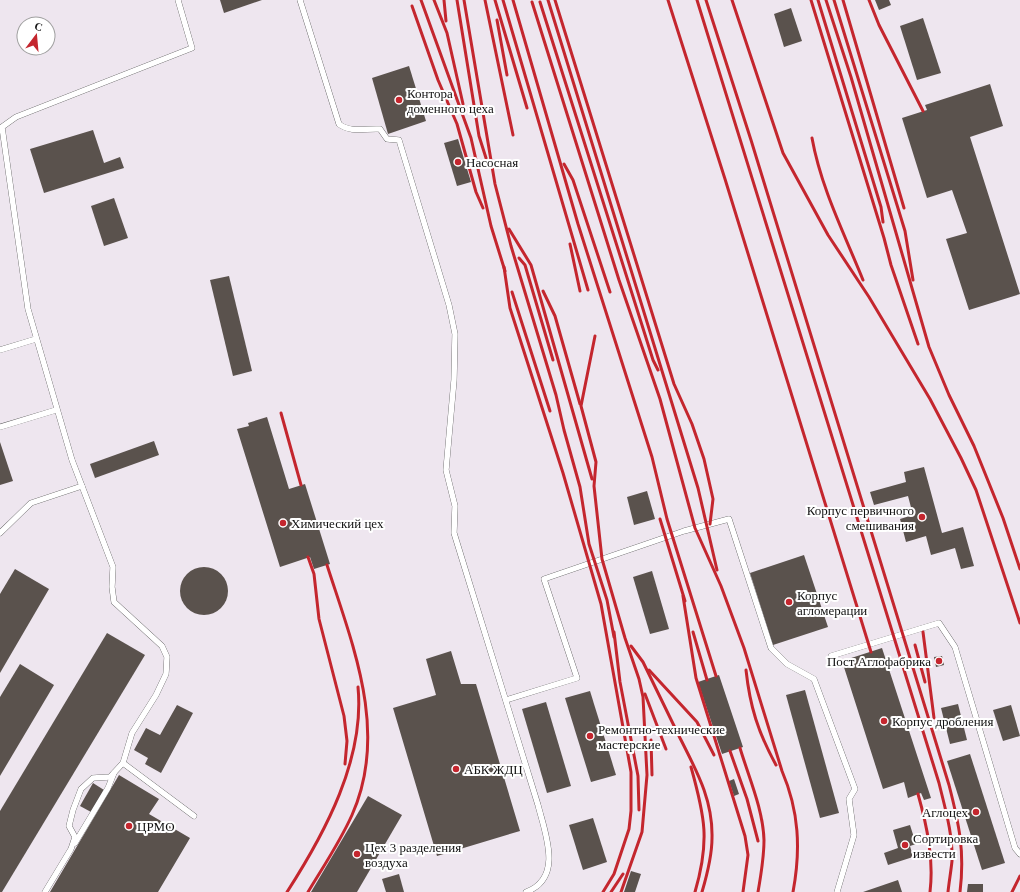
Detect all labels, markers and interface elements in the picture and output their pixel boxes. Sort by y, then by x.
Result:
north arrow [16,16,56,56]
text: С [33,20,44,33]
place label: Контора доменного цеха [407,86,494,116]
marker: Контора доменного цеха [394,95,404,105]
place label: Насосная [466,155,518,170]
marker: Насосная [453,157,463,167]
place label: Корпус первичного смешивания [807,503,914,533]
marker: Корпус первичного смешивания [917,512,927,522]
place label: Химический цех [291,516,384,531]
marker: Химический цех [278,518,288,528]
place label: Корпус агломерации [797,588,867,618]
marker: Корпус агломерации [784,597,794,607]
place label: Пост Аглофабрика [827,654,931,669]
marker: Пост Аглофабрика [934,656,944,666]
place label: Корпус дробления [892,714,994,729]
marker: Корпус дробления [879,716,889,726]
place label: Ремонтно-технические мастерские [598,722,725,752]
marker: Ремонтно-технические мастерские [585,731,595,741]
place label: АБК ЖДЦ [464,762,523,777]
marker: АБК ЖДЦ [451,764,461,774]
place label: Аглоцех [922,805,968,820]
marker: Аглоцех [971,807,981,817]
place label: ЦРМО [137,819,175,834]
marker: ЦРМО [124,821,134,831]
place label: Сортировка извести [913,831,978,861]
place label: Цех 3 разделения воздуха [365,840,461,870]
marker: Сортировка извести [900,840,910,850]
marker: Цех 3 разделения воздуха [352,849,362,859]

